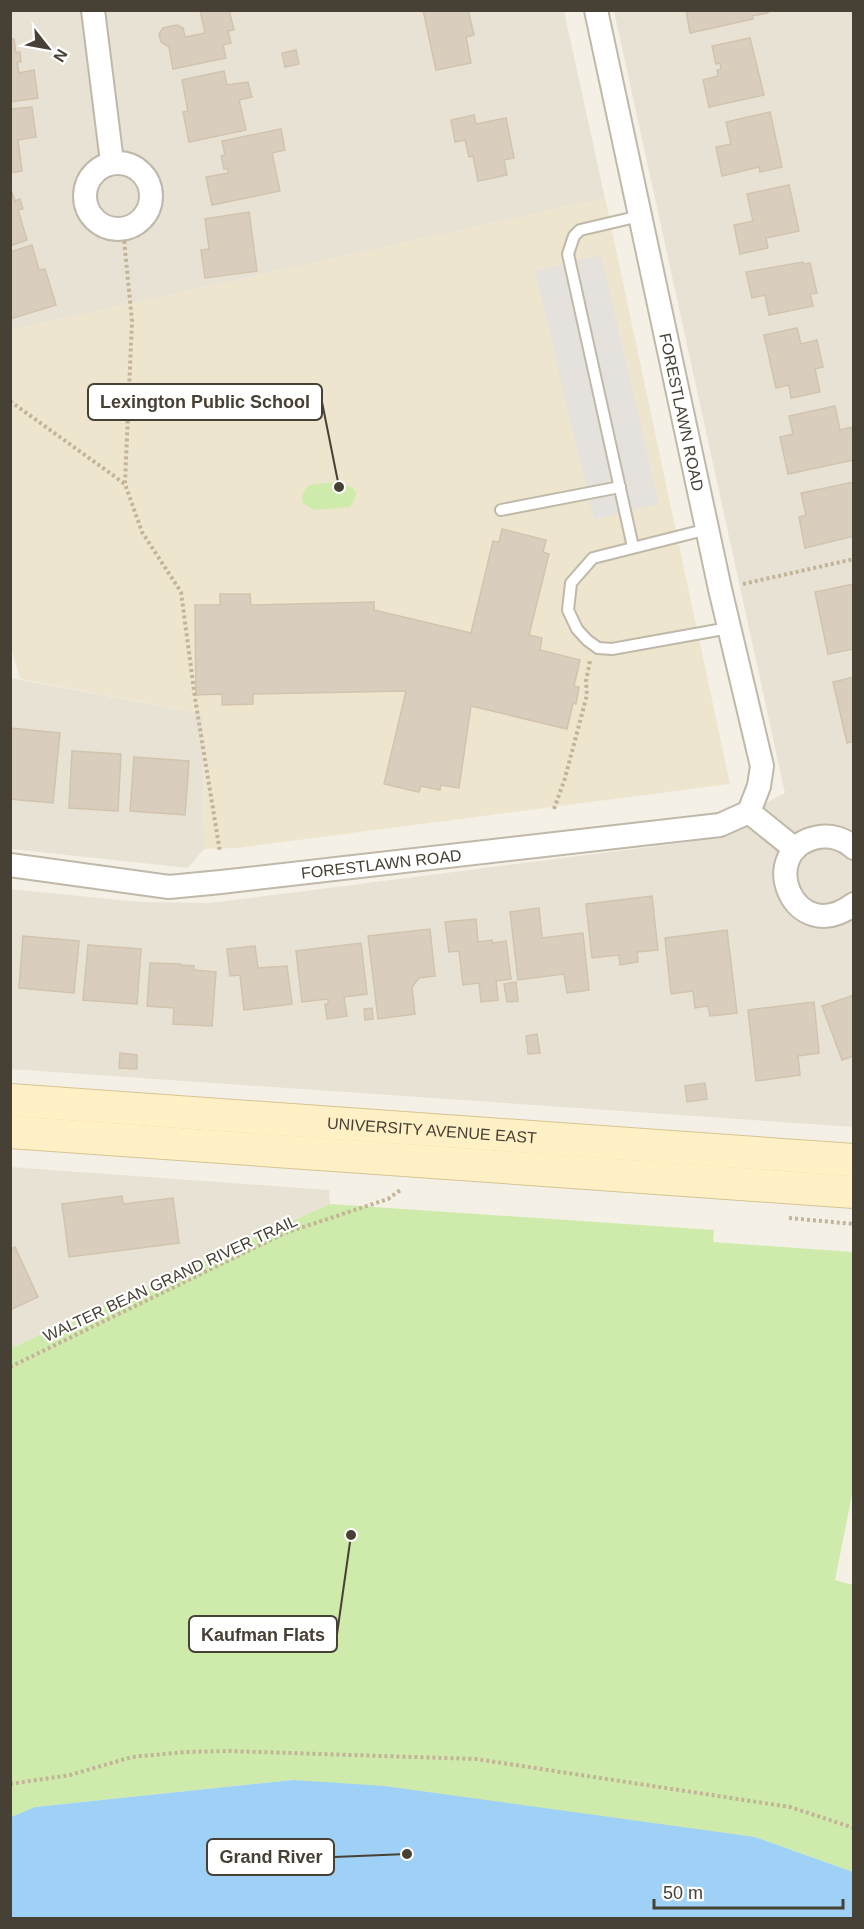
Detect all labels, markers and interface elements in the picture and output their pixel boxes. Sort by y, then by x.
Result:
north arrow [18,18,78,78]
text: N [50,46,71,65]
street label: FORESTLAWN ROAD [656,331,707,493]
callout: Lexington Public School [88,384,322,420]
text: Lexington Public School [100,392,310,412]
street label: FORESTLAWN ROAD [300,847,462,882]
street label: UNIVERSITY AVENUE EAST [326,1115,538,1146]
street label: WALTER BEAN GRAND RIVER TRAIL [41,1212,300,1345]
callout: Kaufman Flats [189,1616,337,1652]
text: Kaufman Flats [201,1625,325,1645]
callout: Grand River [207,1839,334,1875]
text: Grand River [219,1847,323,1867]
scale bar [654,1872,843,1910]
text: 50 m [663,1883,703,1903]

